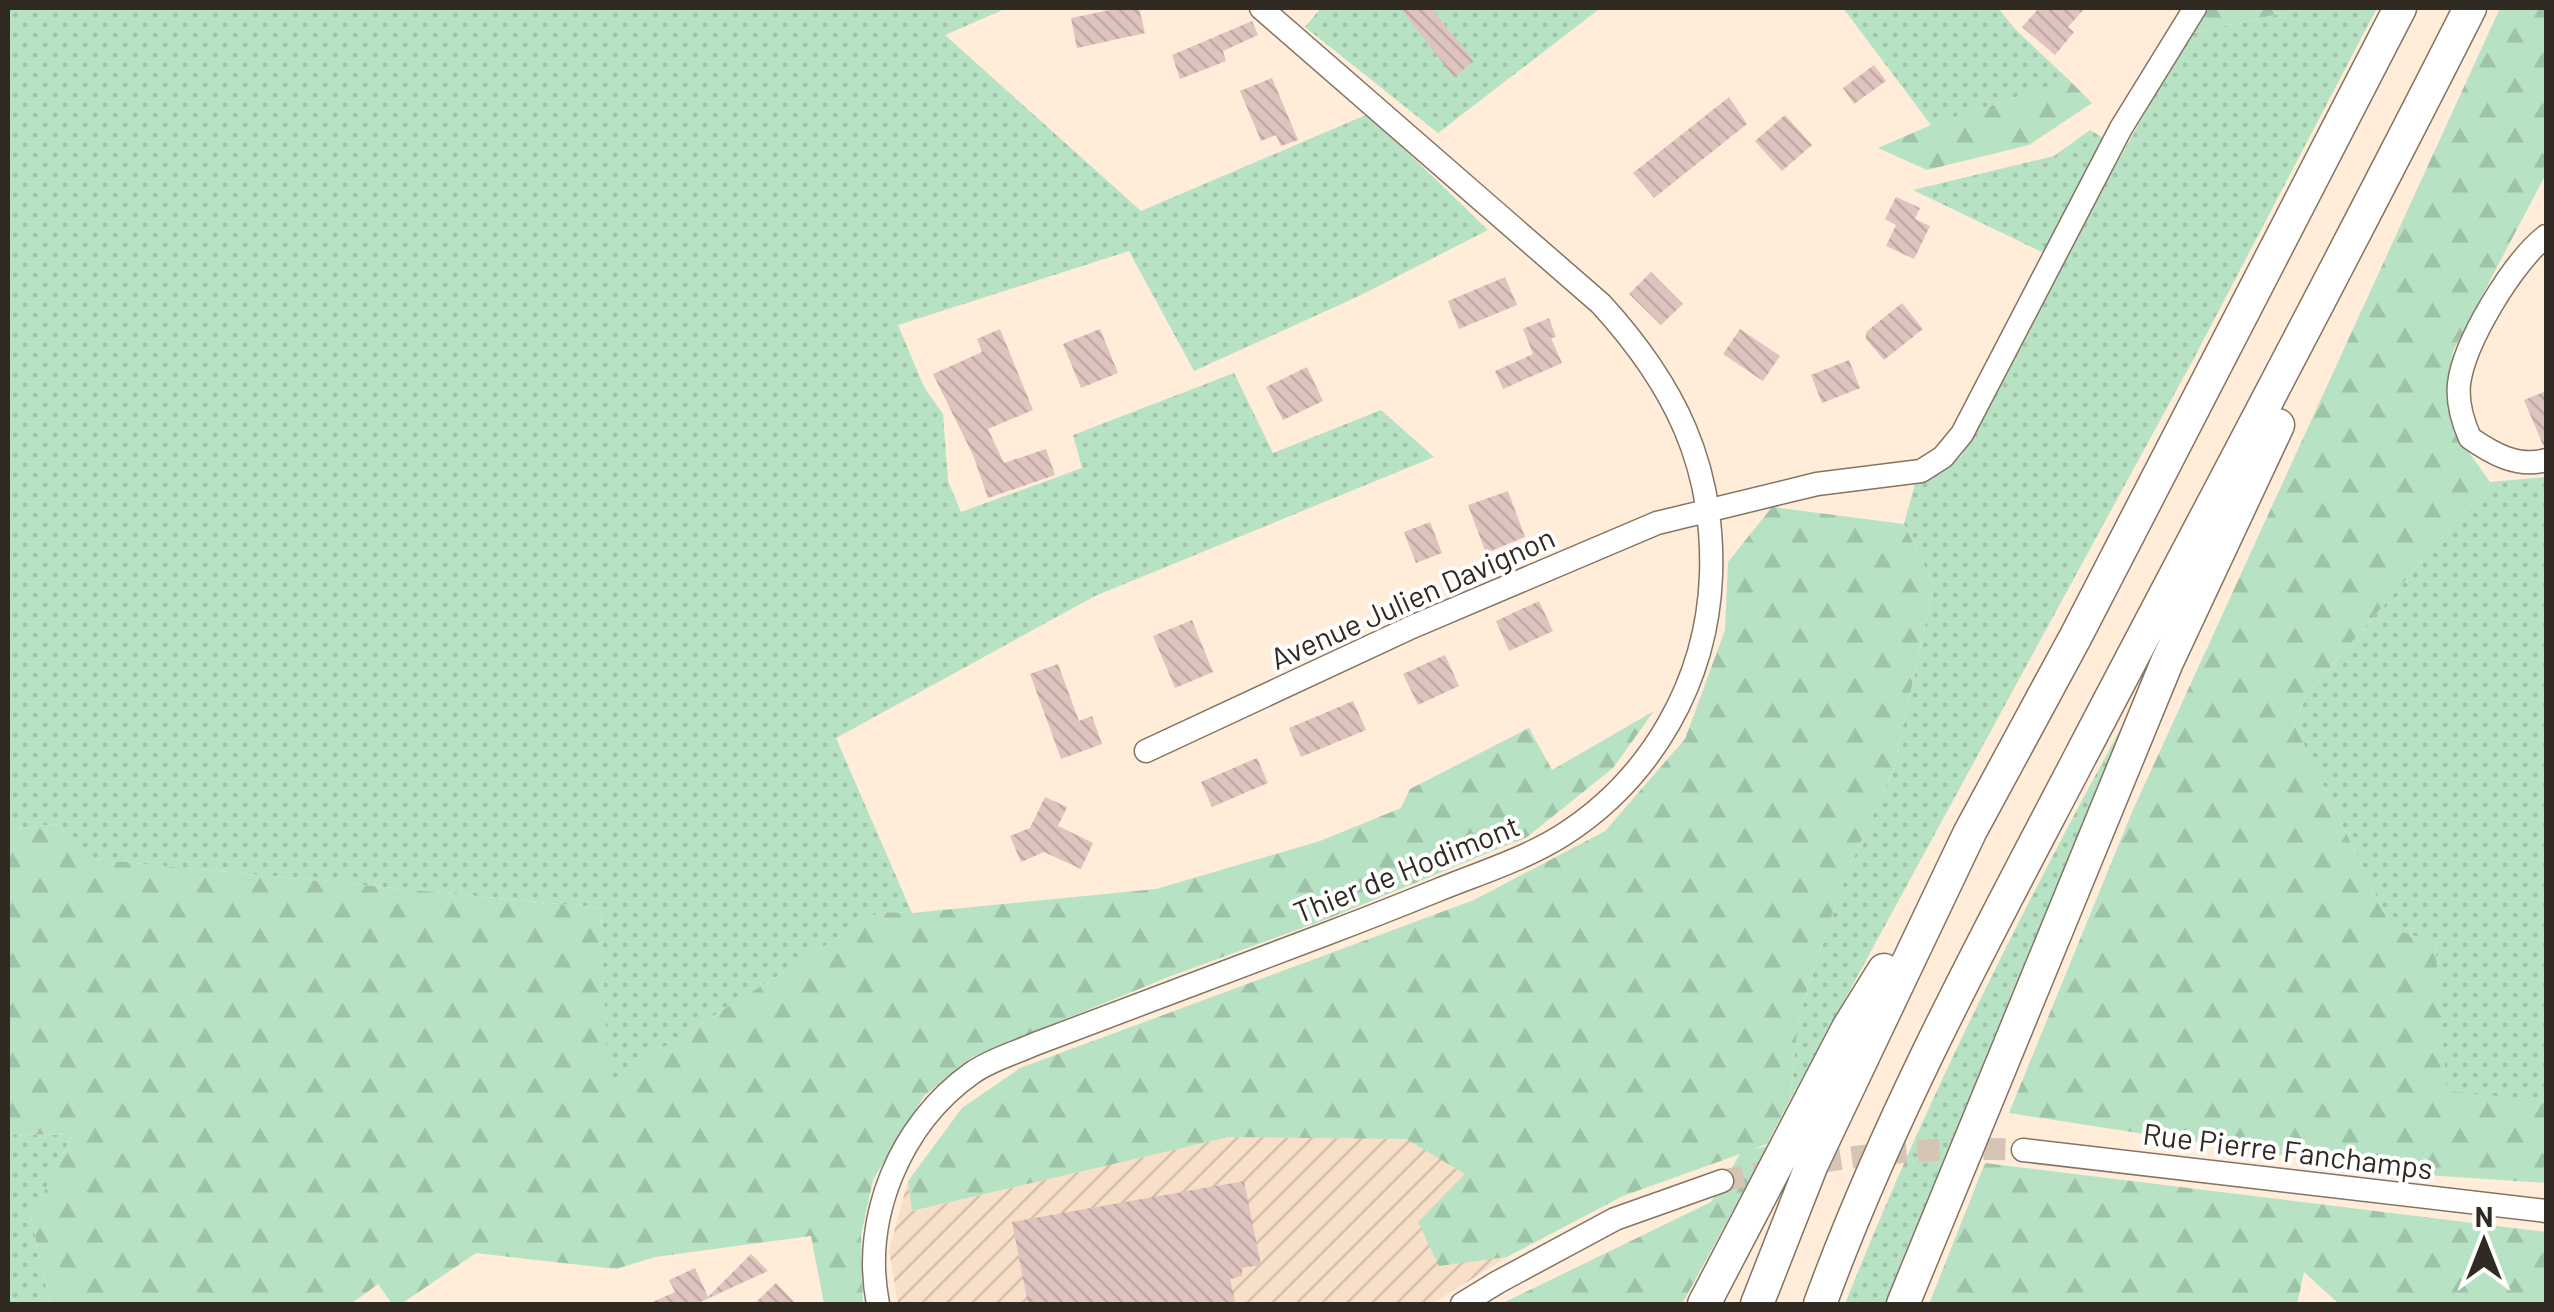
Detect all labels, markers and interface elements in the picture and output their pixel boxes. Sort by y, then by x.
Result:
street label: Avenue Julien Davignon [1264,518,1560,676]
street label: Thier de Hodimont [1288,806,1524,930]
street label: Rue Pierre Fanchamps [2141,1114,2435,1186]
north arrow [2434,1192,2534,1292]
text: N [2475,1199,2493,1233]

